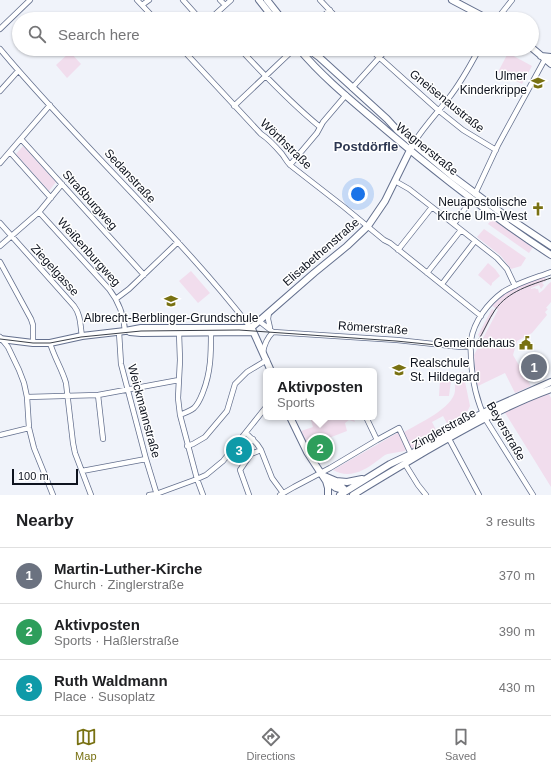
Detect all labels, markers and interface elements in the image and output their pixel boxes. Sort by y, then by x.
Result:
search box [12,12,539,56]
icon: search [26,23,48,45]
text: Search here [58,26,140,43]
street label: Gneisenaustraße [407,67,487,136]
place label: Ulmer Kinderkrippe [460,69,527,97]
school or university icon: Ulmer Kinderkrippe [530,75,546,91]
street label: Wörthstraße [257,116,315,172]
street label: Wagnerstraße [393,120,461,178]
district label: Postdörfle [334,139,398,154]
street label: Sedanstraße [101,146,159,206]
street label: Straßburgweg [60,167,120,233]
your location [348,184,368,204]
place label: Neuapostolische Kirche Ulm-West [437,195,528,223]
church icon: Neuapostolische Kirche Ulm-West [530,201,546,217]
street label: Weißenburgweg [55,215,123,289]
street label: Elisabethenstraße [280,215,362,289]
street label: Ziegelgasse [28,241,82,299]
school or university icon: Albrecht-Berblinger-Grundschule [163,293,179,309]
place label: Albrecht-Berblinger-Grundschule [84,311,259,325]
street label: Römerstraße [338,319,409,337]
public building icon: Gemeindehaus [518,335,534,351]
place label: Gemeindehaus [434,336,515,350]
pin: 1 [521,352,547,382]
place label: Realschule St. Hildegard [410,356,479,384]
school or university icon: Realschule St. Hildegard [391,362,407,378]
street label: Weickmannstraße [125,363,163,460]
popup [263,368,377,420]
text: Aktivposten [277,378,363,395]
text: Sports [277,395,315,410]
street label: Beyerstraße [484,399,529,463]
street label: Zinglerstraße [410,406,479,452]
pin: 2 [307,433,333,463]
pin: 3 [226,435,252,465]
scale bar [12,467,78,486]
text: 100 m [18,470,49,482]
text: Nearby [16,511,74,530]
text: 3 results [486,514,535,529]
text: Martin-Luther-Kirche [54,560,202,577]
text: 1 [25,568,33,583]
text: 370 m [499,568,535,583]
text: Church · Zinglerstraße [54,577,184,592]
text: Aktivposten [54,616,140,633]
text: 2 [25,624,33,639]
text: 390 m [499,624,535,639]
text: Sports · Haßlerstraße [54,633,179,648]
text: Ruth Waldmann [54,672,168,689]
text: 3 [25,680,33,695]
text: 430 m [499,680,535,695]
text: Place · Susoplatz [54,689,155,704]
tab: Map [75,726,97,762]
tab: Directions [246,726,295,762]
tab: Saved [445,726,476,762]

